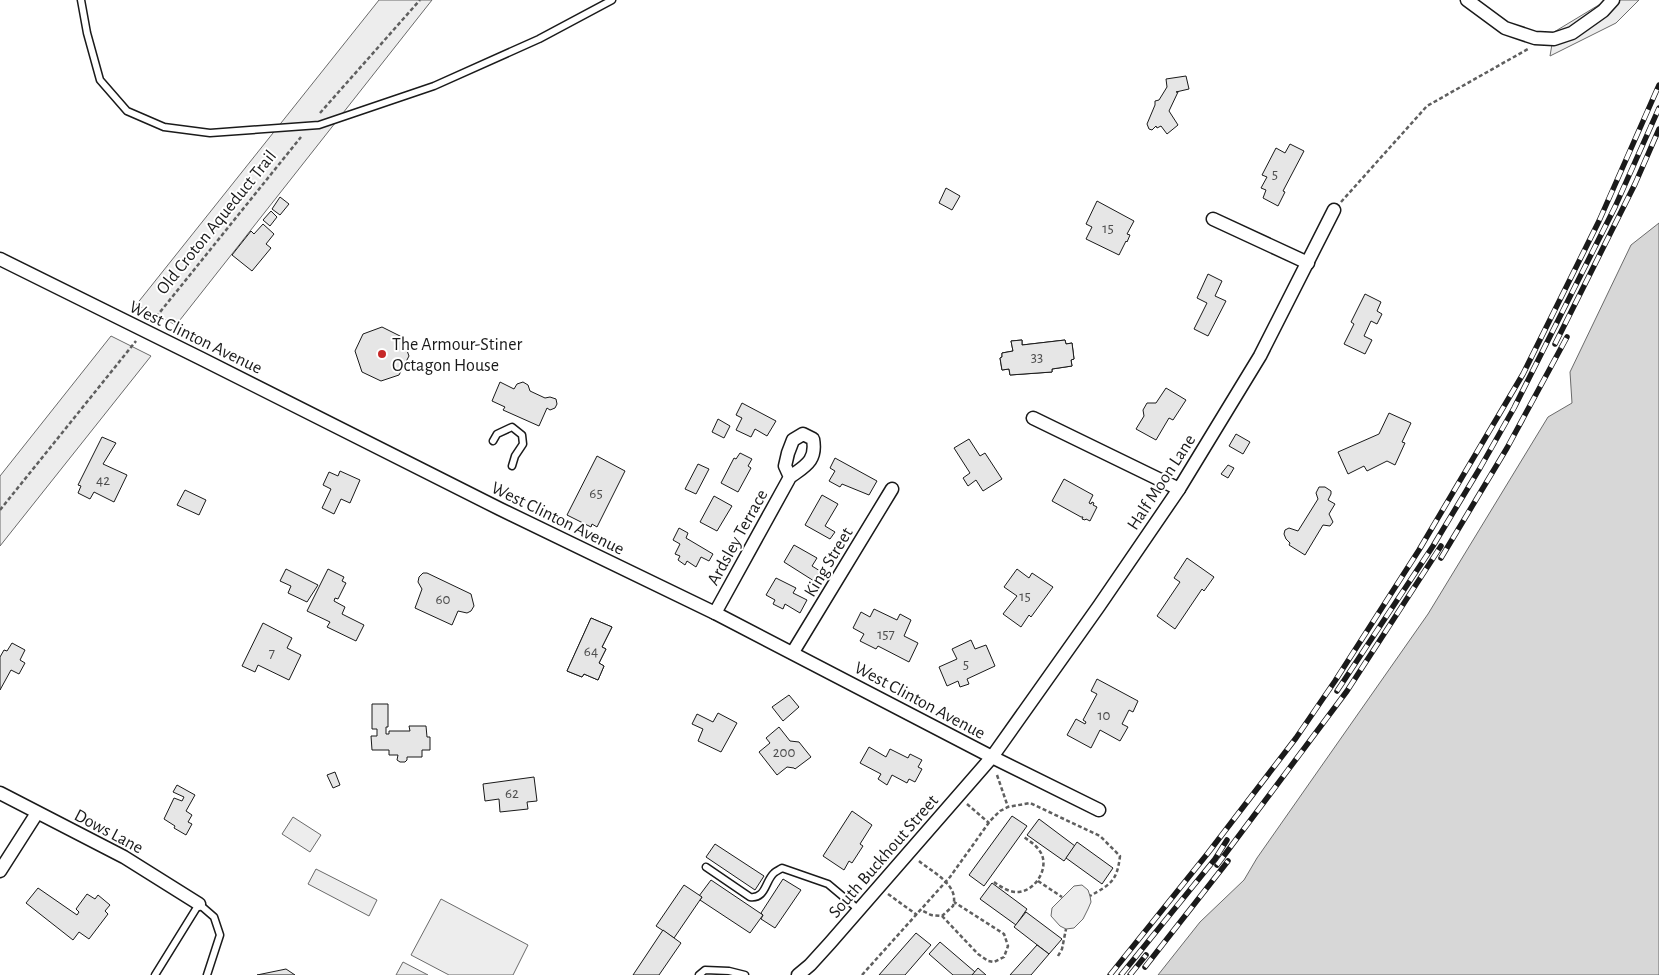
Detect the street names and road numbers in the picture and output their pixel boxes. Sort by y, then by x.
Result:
street label: Old Croton Aqueduct Trail [153,147,280,298]
street label: West Clinton Avenue [126,298,265,378]
street label: Half Moon Lane [1124,432,1199,534]
street label: West Clinton Avenue [488,479,627,559]
street label: Ardsley Terrace [704,487,772,588]
street label: King Street [801,524,857,600]
street label: West Clinton Avenue [851,659,988,743]
street label: South Buckhout Street [826,791,942,922]
street label: Dows Lane [71,806,146,857]

